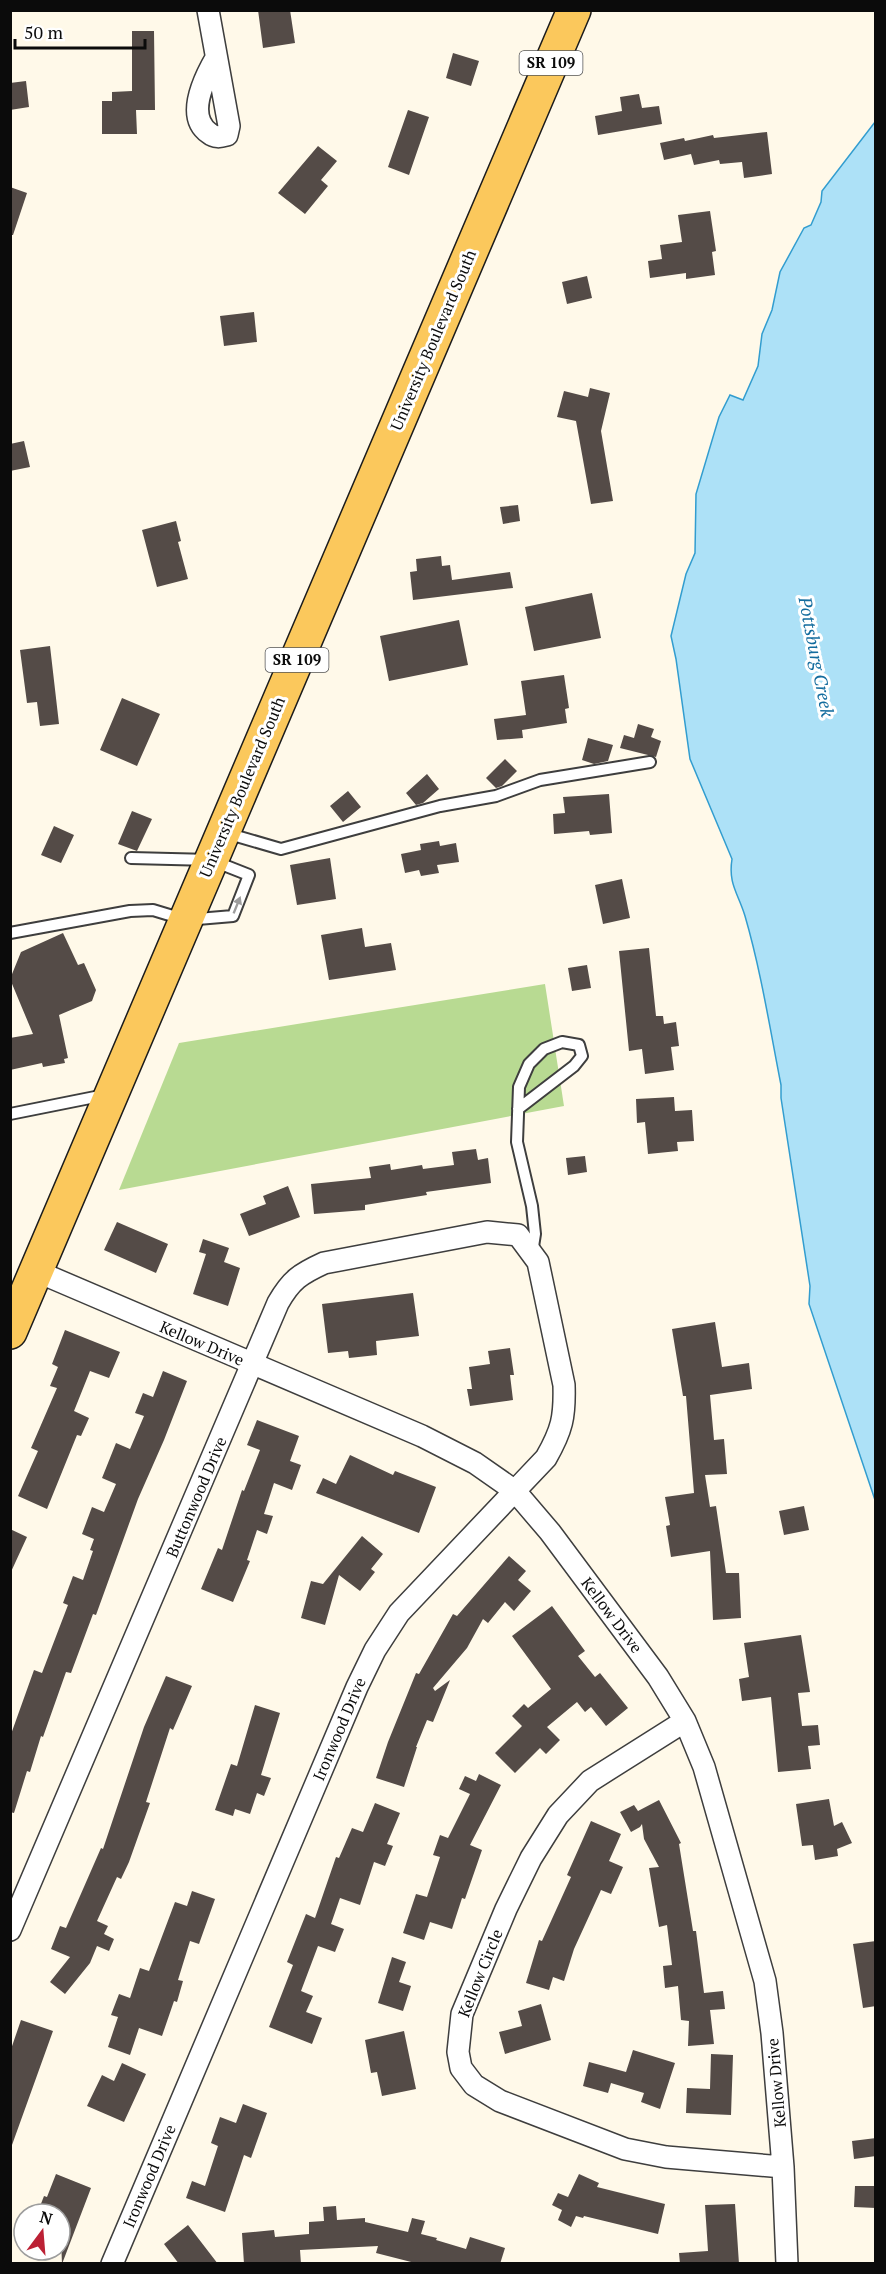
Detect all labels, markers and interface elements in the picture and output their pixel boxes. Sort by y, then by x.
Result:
scale bar [15,12,146,50]
text: 50 m [24,20,64,44]
road number: SR 109 [520,51,582,75]
street label: University Boulevard South [385,246,481,434]
water label: Pottsburg Creek [793,594,840,719]
road number: SR 109 [266,648,328,672]
street label: University Boulevard South [194,693,290,881]
one-way arrow [232,896,242,914]
street label: Kellow Drive [156,1315,248,1371]
street label: Buttonwood Drive [161,1433,231,1561]
street label: Kellow Drive [576,1573,648,1657]
street label: Ironwood Drive [307,1674,371,1784]
street label: Kellow Circle [452,1926,508,2020]
street label: Kellow Drive [761,2037,791,2129]
street label: Ironwood Drive [117,2121,181,2231]
north arrow [12,2202,72,2262]
text: N [37,2205,55,2230]

